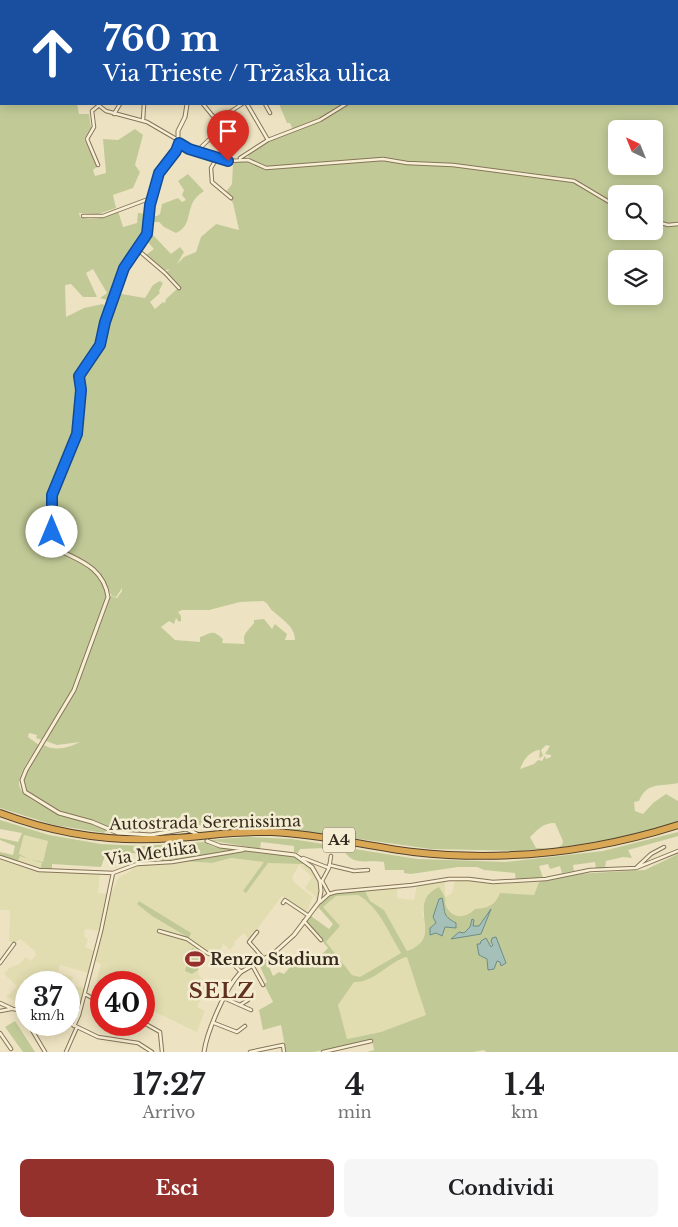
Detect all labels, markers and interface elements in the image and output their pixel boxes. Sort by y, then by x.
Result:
text: 760 m [103,17,219,60]
icon: ahead [20,20,85,85]
text: Via Trieste / Tržaška ulica [103,60,390,87]
pin [207,110,249,161]
icon: arrive [214,117,242,145]
north arrow [608,120,662,175]
map controls [608,120,663,305]
button: search [608,185,663,240]
button: layers [608,250,663,305]
position arrow [25,505,77,557]
street label: Autostrada Serenissima [108,810,301,834]
road number: A4 [323,828,355,852]
street label: Via Metlika [103,837,198,869]
sports icon: Renzo Stadium [184,948,206,970]
place label: Renzo Stadium [210,949,340,969]
speed limit sign: 40 [90,971,155,1036]
district label: SELZ [189,978,255,1004]
text: 37 [33,982,62,1013]
text: km/h [30,1008,65,1023]
text: 17:27 [133,1066,205,1103]
text: 4 [345,1066,365,1103]
text: 1.4 [504,1066,545,1103]
text: Arrivo [142,1102,195,1122]
text: min [338,1102,371,1122]
text: km [511,1102,538,1122]
button: Esci [20,1159,334,1217]
button: Condividi [344,1159,658,1217]

